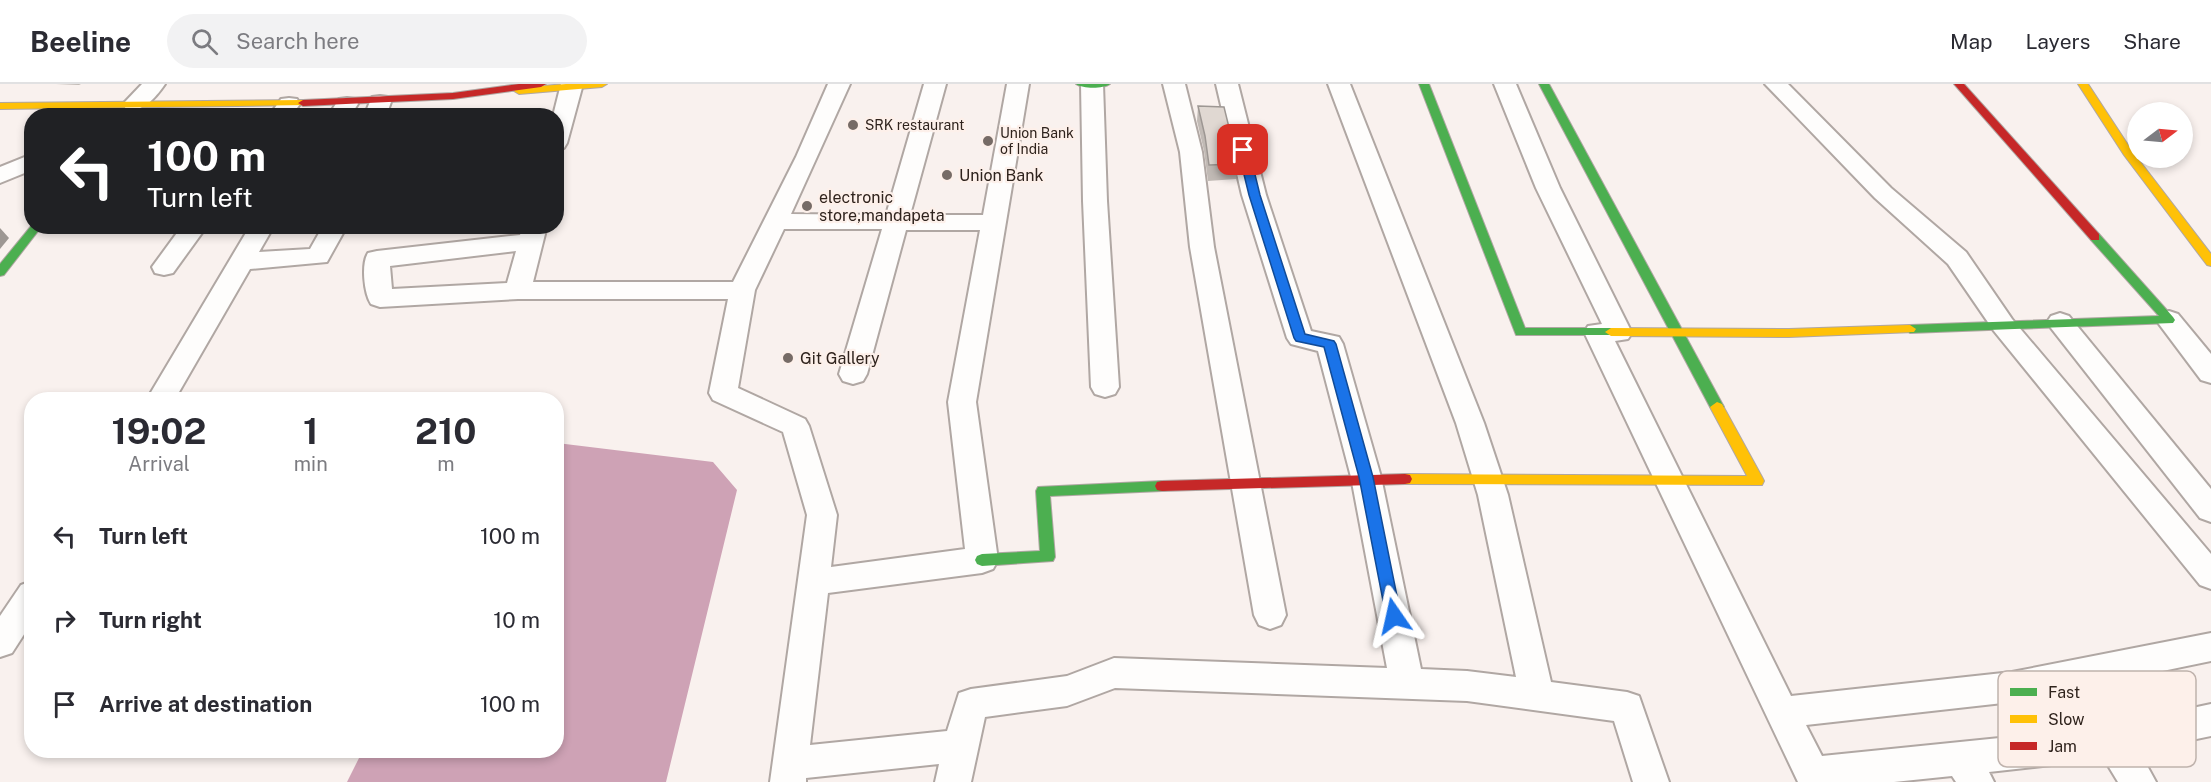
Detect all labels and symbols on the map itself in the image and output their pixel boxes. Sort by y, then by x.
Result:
north arrow [2127,102,2193,168]
place label: SRK restaurant [865,117,964,133]
marker: SRK restaurant [846,118,860,132]
pin [1217,124,1268,175]
place label: Union Bank of India [1000,125,1074,157]
marker: Union Bank of India [981,134,995,148]
place label: Union Bank [959,166,1043,185]
marker: Union Bank [940,168,954,182]
place label: electronic store,mandapeta [819,188,945,225]
marker: electronic store,mandapeta [800,199,814,213]
place label: Git Gallery [800,349,880,368]
marker: Git Gallery [781,351,795,365]
position arrow [1362,584,1426,648]
legend [1998,671,2196,767]
text: Fast [2048,683,2080,702]
text: Slow [2048,710,2085,729]
text: Jam [2048,737,2077,756]

